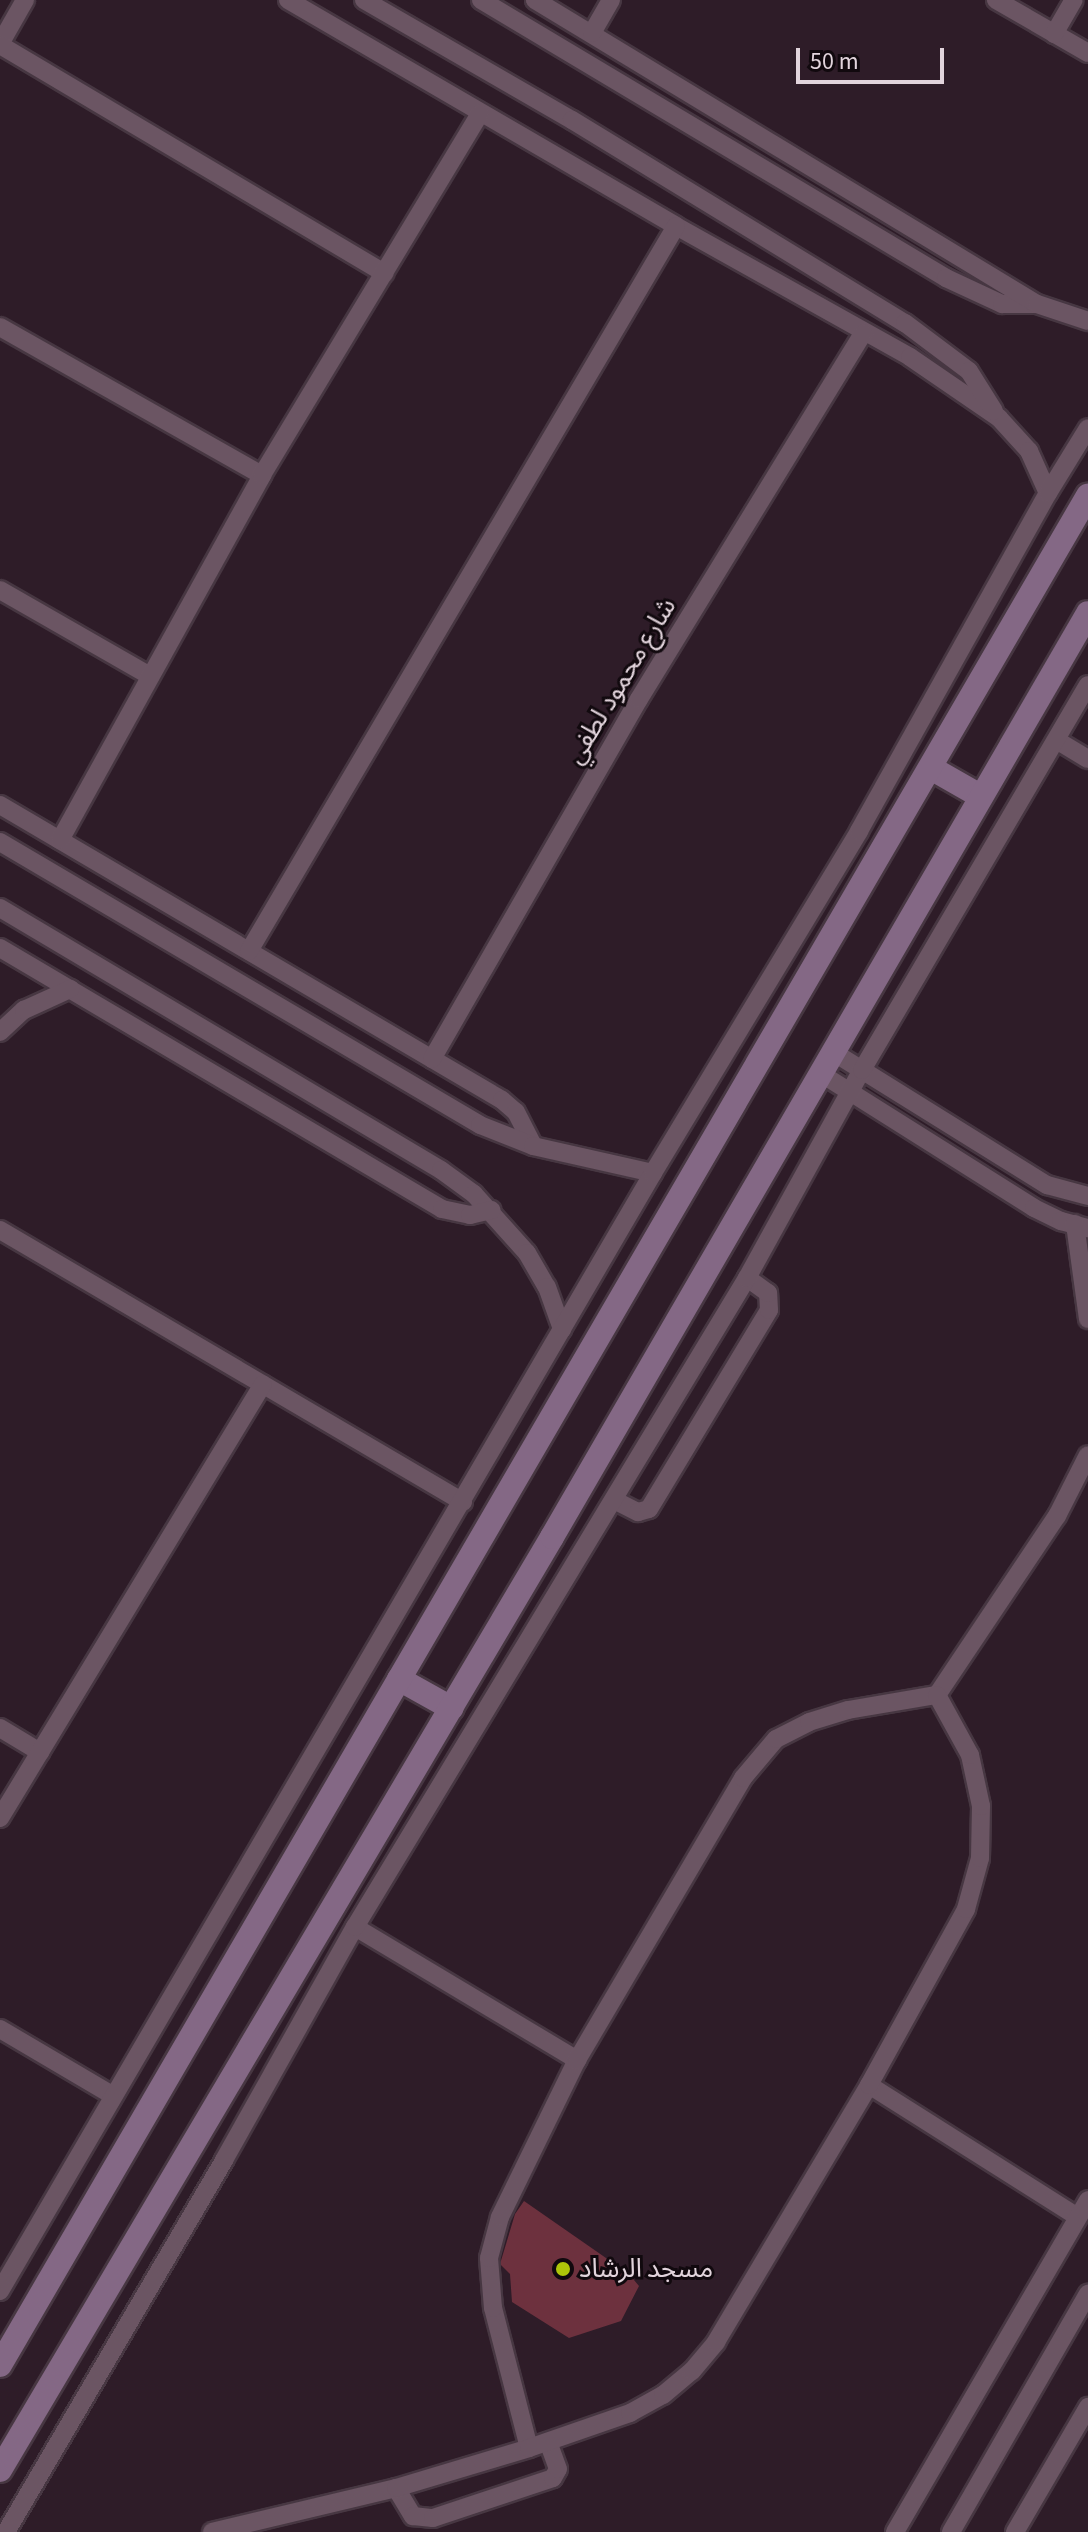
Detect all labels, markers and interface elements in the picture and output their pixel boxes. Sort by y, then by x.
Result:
scale bar [800,32,948,82]
text: 50 m [810,44,859,79]
street label: شارع محمود لطفي [559,592,683,770]
place label: مسجد الرشاد [579,2253,713,2285]
marker: مسجد الرشاد [554,2260,572,2278]

